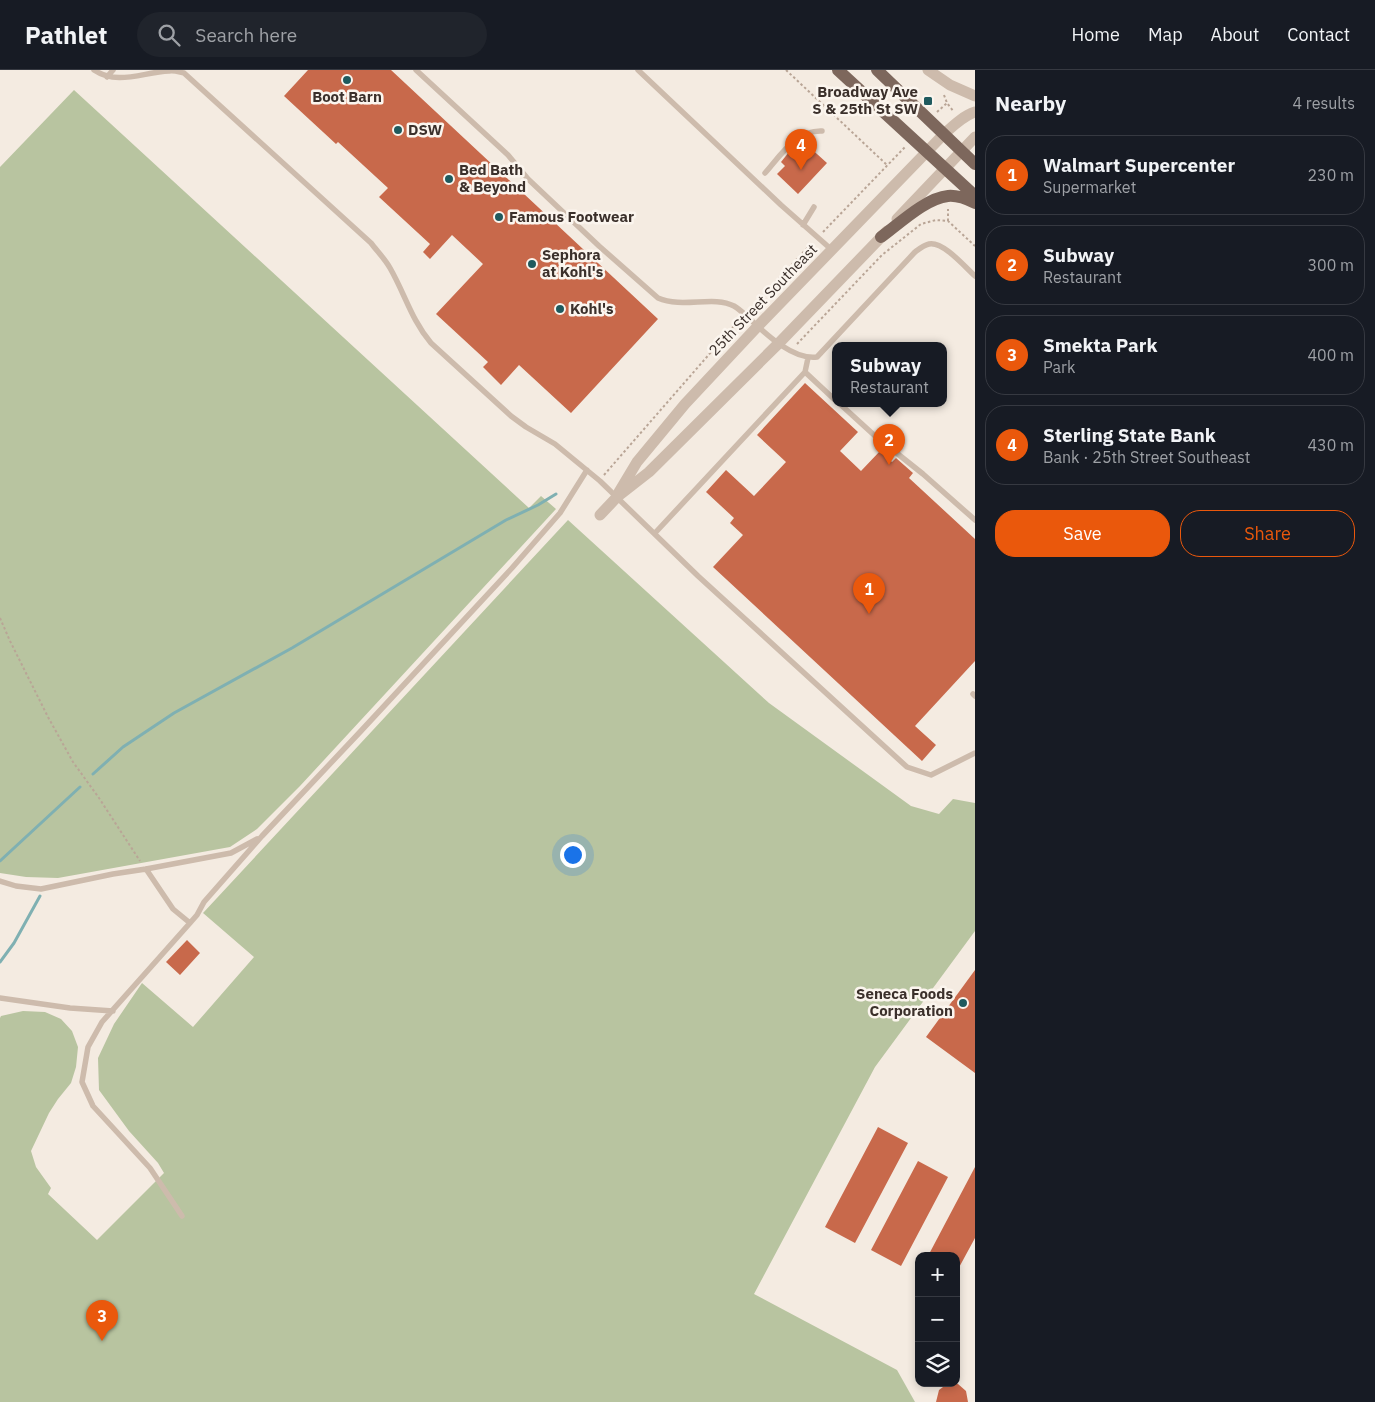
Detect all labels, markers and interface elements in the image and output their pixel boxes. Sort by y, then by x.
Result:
search box [137,12,487,57]
text: Pathlet [25,19,107,51]
icon: search [155,21,183,49]
text: Search here [195,23,297,47]
text: Home [1072,23,1120,46]
text: Map [1148,23,1183,46]
text: About [1211,23,1259,46]
text: Contact [1287,23,1350,46]
marker: Boot Barn [341,74,353,86]
place label: Broadway Ave S & 25th St SW [812,82,918,118]
place label: Boot Barn [312,87,382,106]
text: Nearby [995,89,1066,117]
text: 4 results [1292,93,1355,113]
marker: Broadway Ave S & 25th St SW [922,95,934,107]
place label: DSW [408,120,443,139]
marker: DSW [392,124,404,136]
pin: 4 [785,129,817,170]
text: Walmart Supercenter [1043,153,1235,177]
place label: Bed Bath & Beyond [459,160,526,196]
text: 1 [1007,165,1017,185]
text: 230 m [1307,165,1354,185]
marker: Bed Bath & Beyond [443,173,455,185]
text: Supermarket [1043,177,1136,197]
place label: Famous Footwear [509,207,634,226]
marker: Famous Footwear [493,211,505,223]
street label: 25th Street Southeast [704,240,821,360]
text: Subway [1043,243,1114,267]
place label: Sephora at Kohl's [542,245,604,281]
text: 2 [1007,255,1017,275]
text: 300 m [1307,255,1354,275]
marker: Sephora at Kohl's [526,258,538,270]
text: Restaurant [1043,267,1122,287]
place label: Kohl's [570,299,614,318]
marker: Kohl's [554,303,566,315]
text: Smekta Park [1043,333,1158,357]
popup [832,342,947,407]
text: 3 [1007,345,1017,365]
text: 400 m [1307,345,1354,365]
text: Subway [850,353,921,377]
text: Park [1043,357,1075,377]
text: Restaurant [850,377,929,397]
text: Sterling State Bank [1043,423,1216,447]
pin: 2 [873,424,905,465]
text: 4 [1007,435,1017,455]
text: 430 m [1307,435,1354,455]
text: Bank · 25th Street Southeast [1043,447,1250,467]
button: Save [995,510,1170,557]
button: Share [1180,510,1355,557]
pin: 1 [853,573,885,614]
your location [560,842,586,868]
place label: Seneca Foods Corporation [856,984,953,1020]
marker: Seneca Foods Corporation [957,997,969,1009]
map controls [915,1252,960,1387]
button: + [915,1252,960,1297]
button: − [915,1297,960,1342]
pin: 3 [86,1300,118,1341]
button: layers [915,1342,960,1387]

